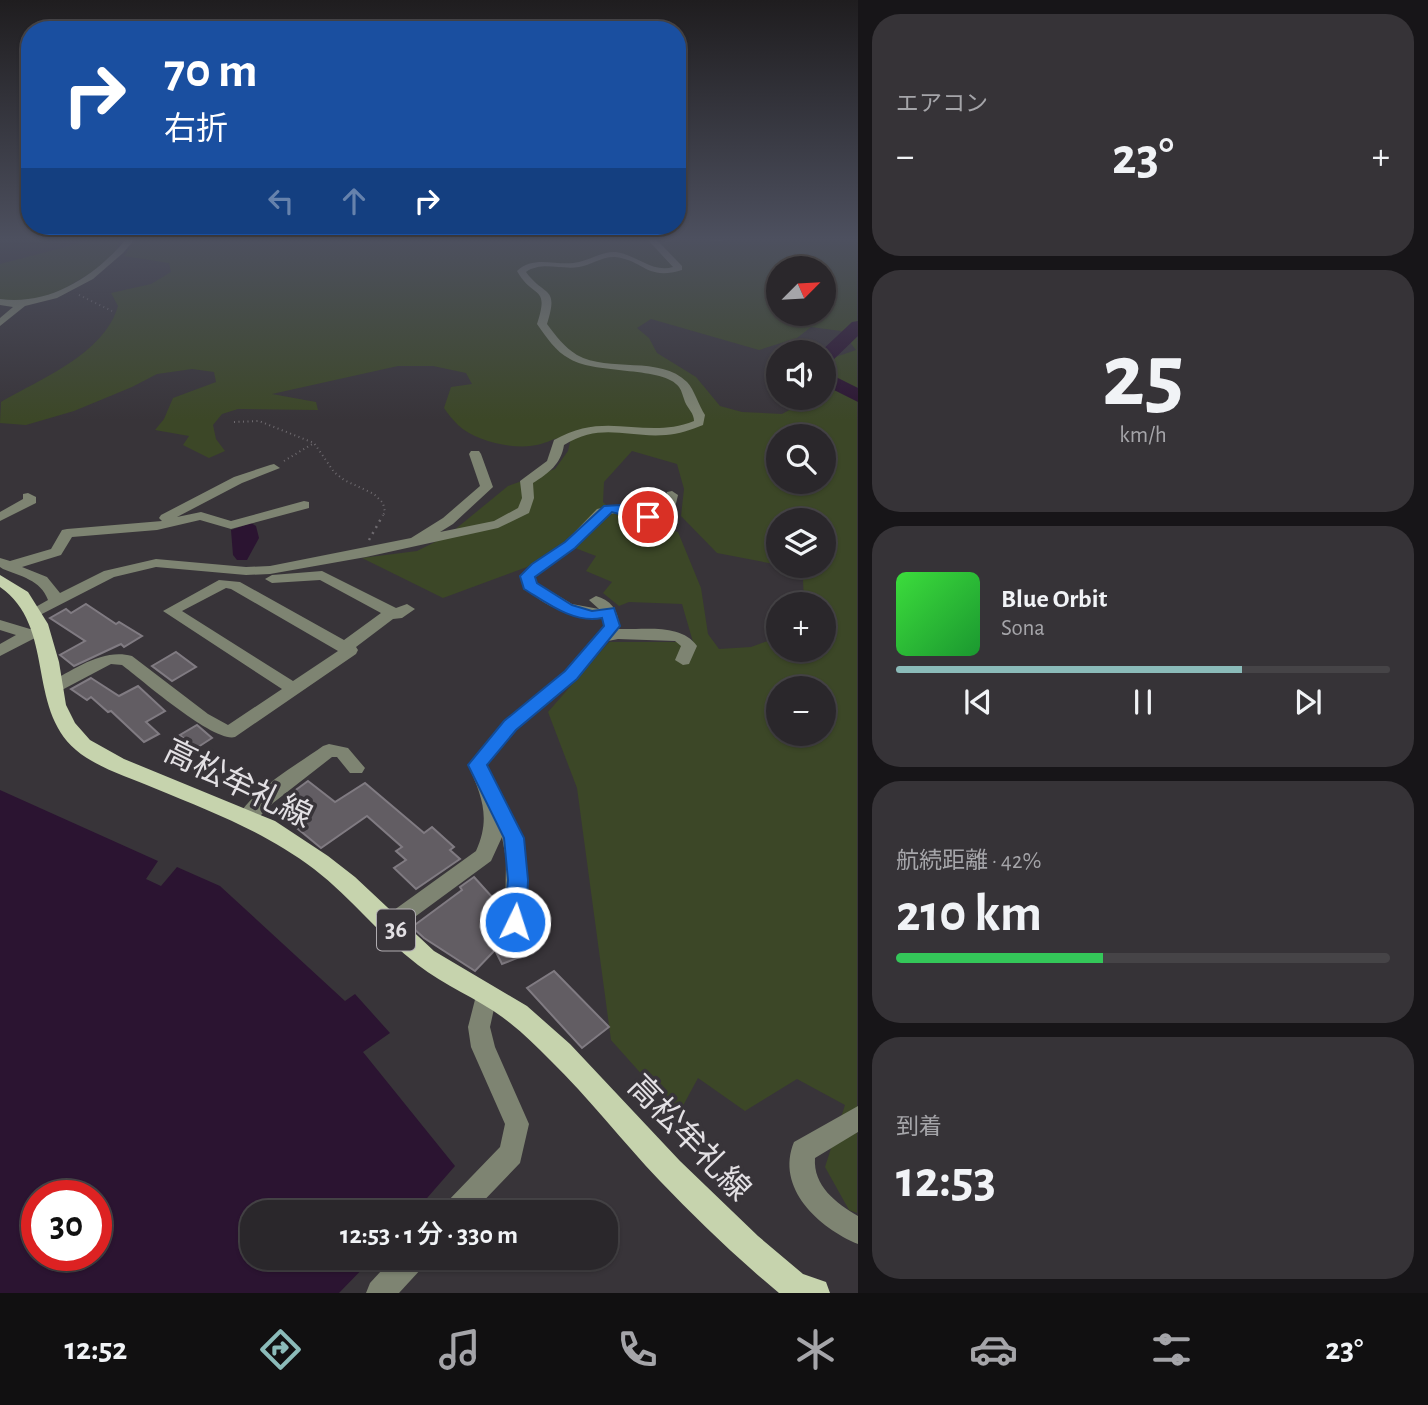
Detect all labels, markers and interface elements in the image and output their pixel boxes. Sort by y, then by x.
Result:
text: 70 m [164,47,258,96]
icon: right [49,49,140,140]
text: エアコン [896,93,988,116]
text: 右折 [164,113,228,145]
text: 23° [1112,131,1174,183]
text: − [896,138,914,176]
text: + [1372,138,1390,176]
icon: left [262,182,300,220]
icon: ahead [335,182,373,220]
icon: right [408,182,446,220]
north arrow [766,256,836,326]
map controls [766,256,836,746]
text: 25 [1102,331,1184,422]
button: sound [766,340,836,410]
button: search [766,424,836,494]
text: km/h [1119,424,1167,447]
pin [618,487,678,547]
icon: arrive [629,498,667,536]
button: layers [766,508,836,578]
text: Blue Orbit [1001,586,1107,612]
button: + [766,592,836,662]
text: Sona [1001,617,1045,640]
button: − [766,676,836,746]
icon: previous [959,683,997,721]
icon: pause [1124,683,1162,721]
icon: next [1289,683,1327,721]
street label: 高松牟礼線 [159,733,318,833]
text: 航続距離 · 42% [896,850,1041,873]
position arrow [478,885,552,959]
text: 210 km [896,888,1042,940]
road number: 36 [377,910,415,950]
street label: 高松牟礼線 [622,1068,758,1207]
text: 到着 [896,1116,942,1139]
text: 12:53 [896,1154,996,1206]
speed limit sign: 30 [21,1180,112,1271]
text: 12:53 · 1 分 · 330 m [340,1222,518,1248]
icon: directions [256,1325,305,1374]
icon: music [435,1325,484,1374]
icon: phone [613,1325,662,1374]
icon: climate [791,1325,840,1374]
icon: car [969,1325,1018,1374]
icon: filters [1147,1325,1196,1374]
text: 12:52 [65,1333,127,1365]
text: 23° [1325,1333,1363,1365]

